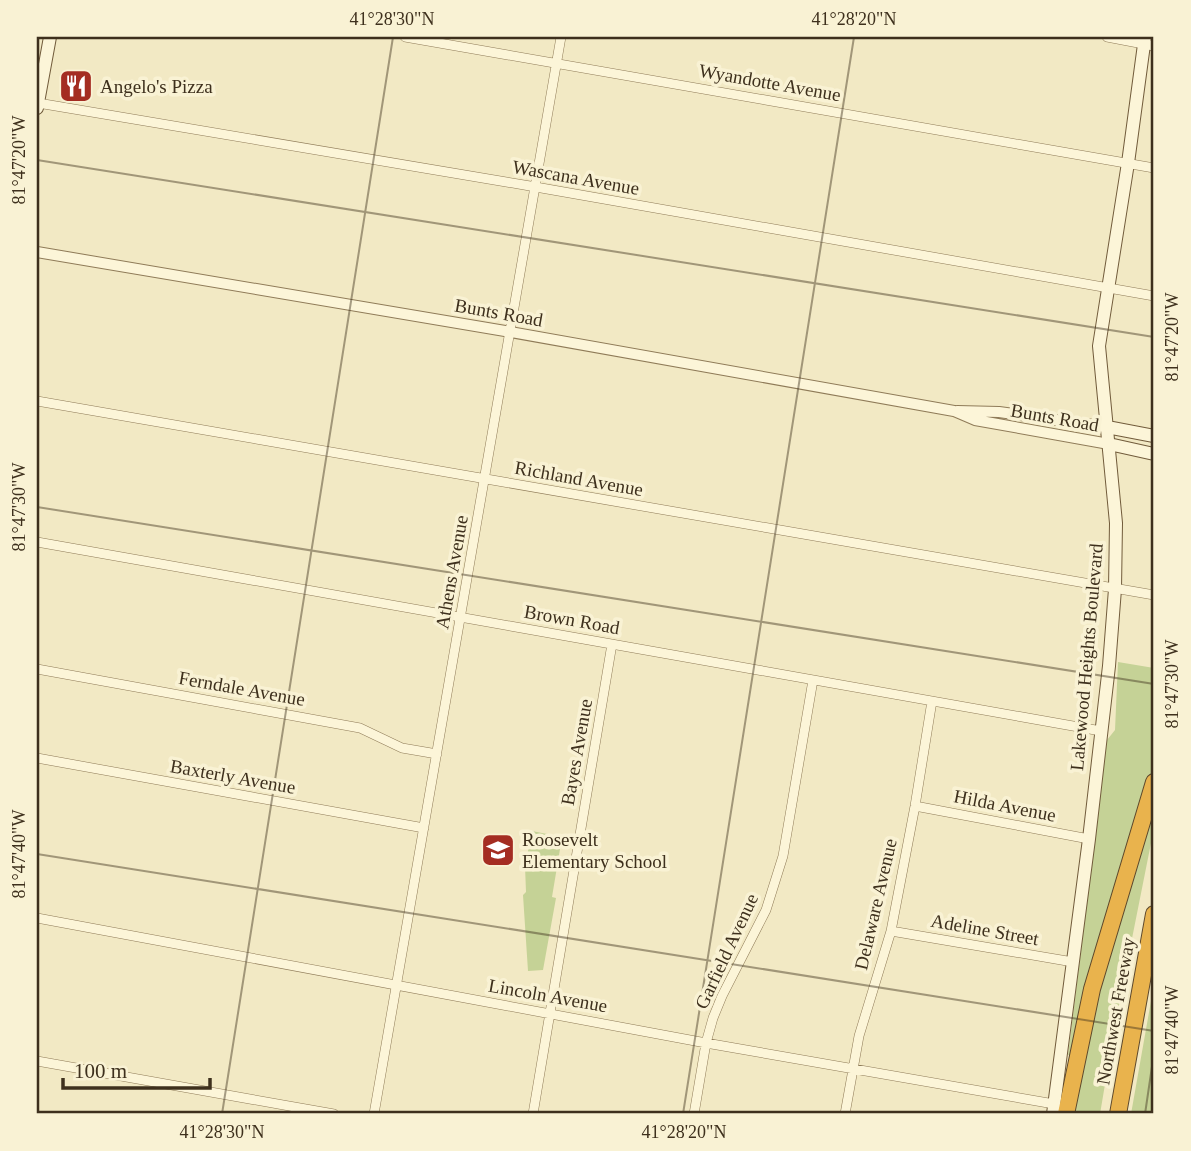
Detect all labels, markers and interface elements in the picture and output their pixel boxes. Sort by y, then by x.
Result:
text: 41°28'30"N [350,9,434,29]
text: 41°28'20"N [812,9,896,29]
street label: Wyandotte Avenue [697,60,842,105]
restaurant icon: Angelo's Pizza [57,67,95,105]
place label: Angelo's Pizza [100,76,213,97]
text: 81°47'20"W [9,116,29,204]
street label: Wascana Avenue [511,156,641,199]
text: 81°47'20"W [1162,293,1182,381]
street label: Bunts Road [453,294,545,331]
street label: Bunts Road [1009,399,1101,436]
street label: Richland Avenue [513,457,645,500]
text: 81°47'30"W [9,463,29,551]
street label: Athens Avenue [431,514,472,631]
street label: Lakewood Heights Boulevard [1066,542,1107,772]
street label: Brown Road [523,601,622,638]
text: 81°47'30"W [1162,640,1182,728]
street label: Ferndale Avenue [177,667,307,710]
street label: Bayes Avenue [557,697,596,807]
street label: Baxterly Avenue [169,755,297,798]
street label: Hilda Avenue [952,785,1058,826]
text: 81°47'40"W [9,810,29,898]
place label: Roosevelt Elementary School [522,829,667,872]
school or university icon: Roosevelt Elementary School [479,831,517,869]
street label: Delaware Avenue [850,836,901,972]
street label: Garfield Avenue [691,890,762,1012]
street label: Adeline Street [929,910,1041,949]
street label: Northwest Freeway [1092,935,1139,1086]
street label: Lincoln Avenue [487,975,609,1016]
text: 81°47'40"W [1162,986,1182,1074]
scale bar [63,1046,210,1090]
text: 100 m [74,1059,127,1083]
text: 41°28'30"N [180,1122,264,1142]
text: 41°28'20"N [642,1122,726,1142]

